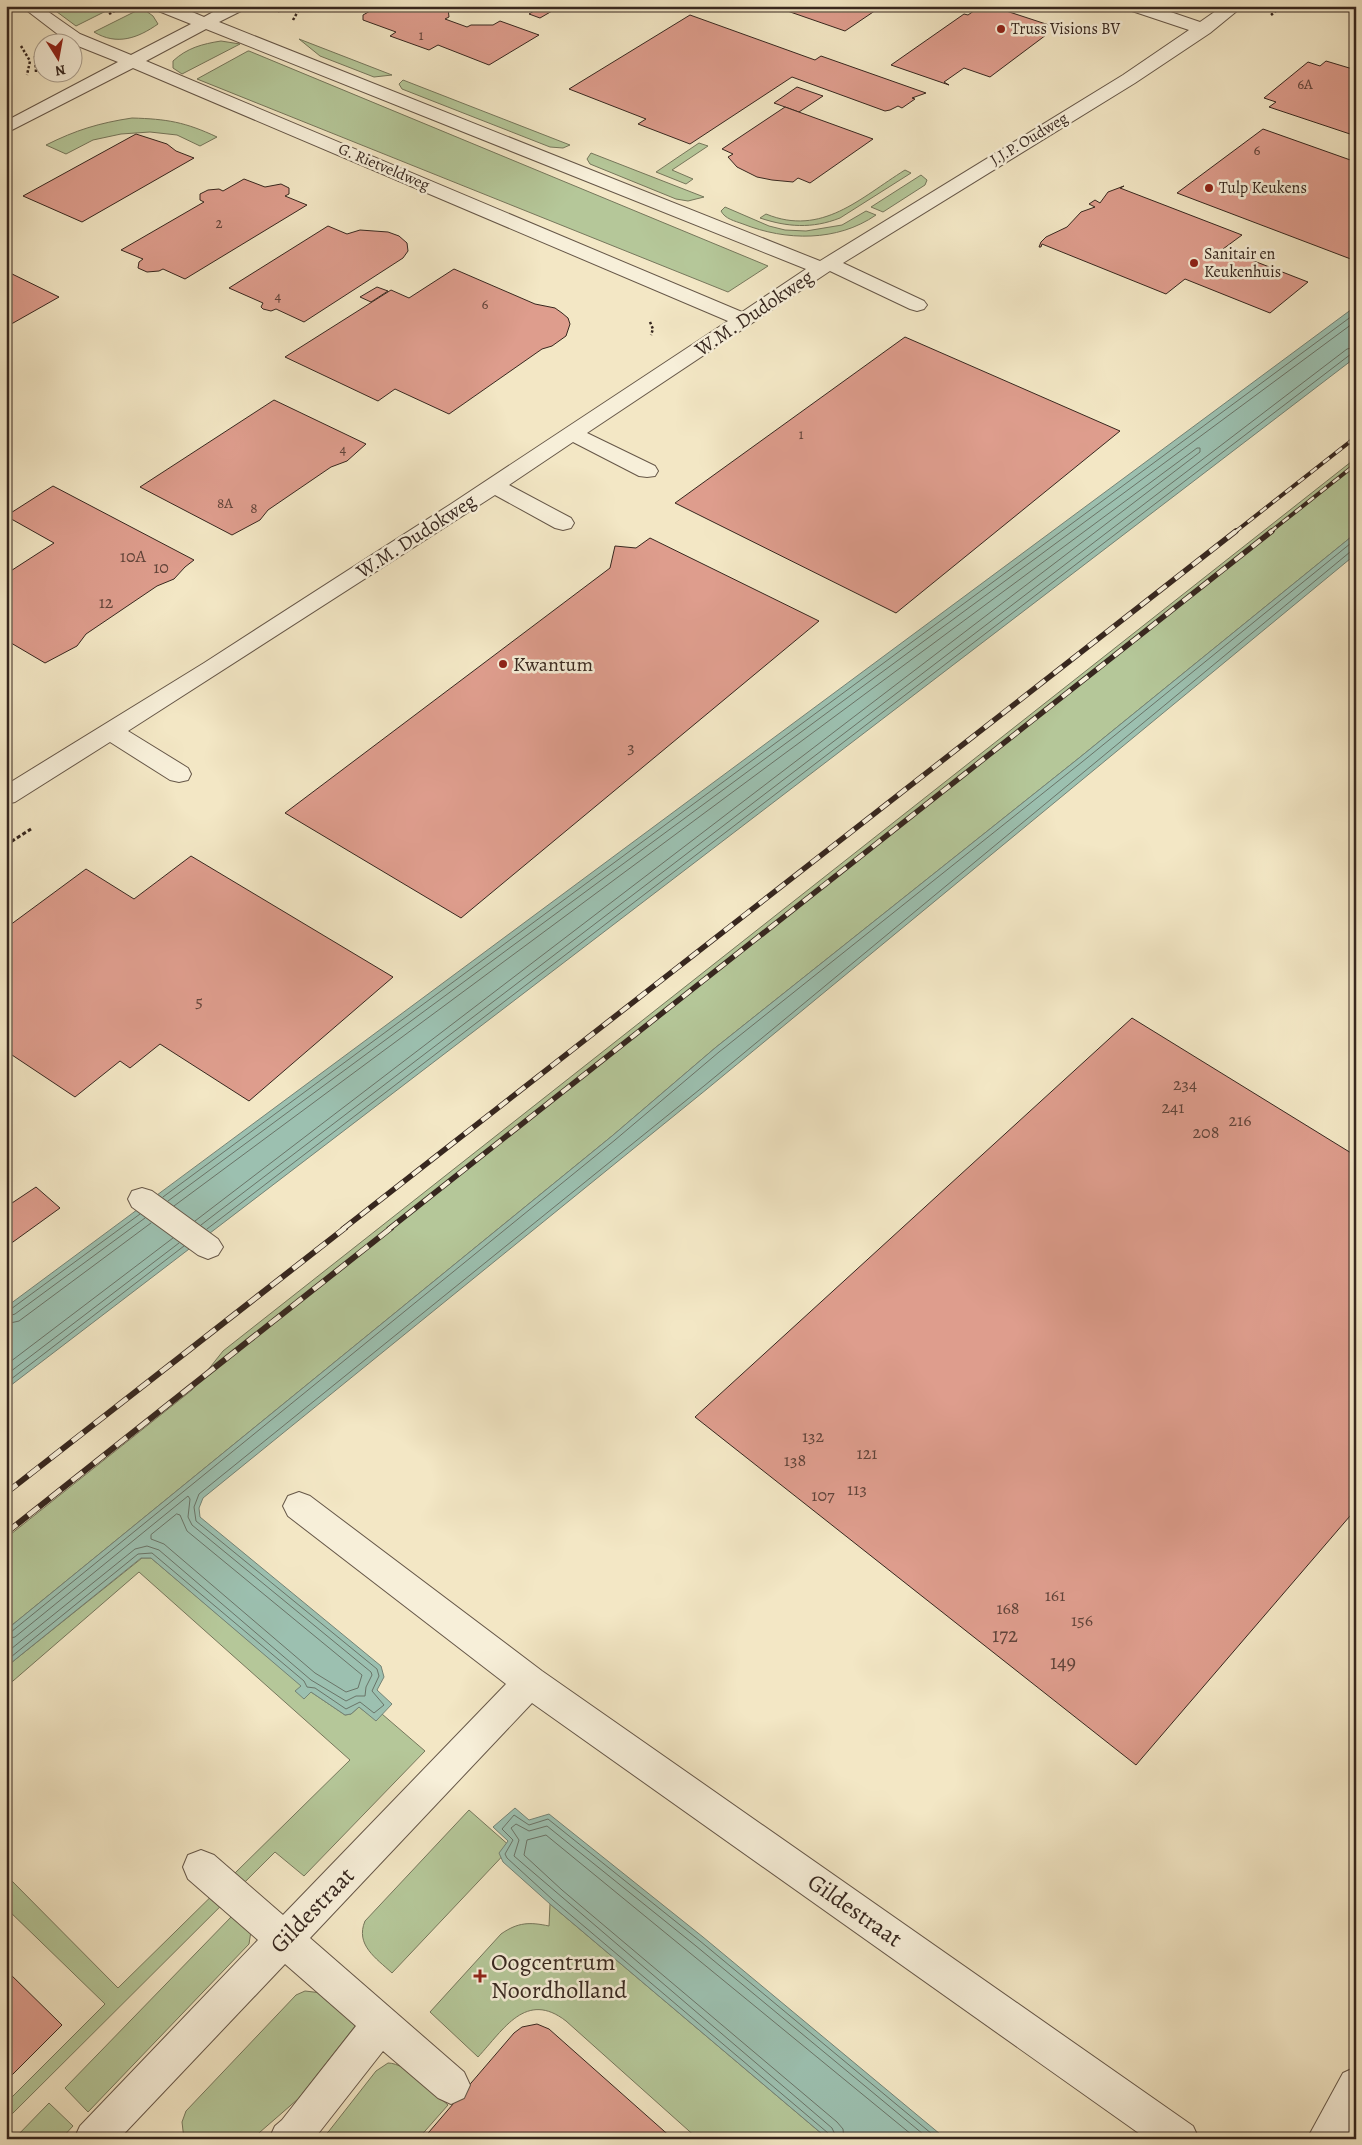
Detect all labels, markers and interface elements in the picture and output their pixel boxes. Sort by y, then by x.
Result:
place label: Truss Visions BV [1011,18,1121,40]
marker: Truss Visions BV [995,23,1007,35]
house number: 1 [418,25,424,45]
north arrow [32,32,82,82]
text: N [54,60,67,81]
house number: 6A [1297,74,1313,94]
street label: J.J.P. Oudweg [986,107,1072,171]
street label: G. Rietveldweg [335,138,433,196]
house number: 6 [1254,140,1261,160]
place label: Tulp Keukens [1219,177,1307,199]
marker: Tulp Keukens [1203,182,1215,194]
house number: 2 [215,213,223,233]
place label: Sanitair en Keukenhuis [1204,243,1281,283]
marker: Sanitair en Keukenhuis [1188,257,1200,269]
street label: W.M. Dudokweg [689,263,819,363]
house number: 4 [275,286,282,306]
house number: 6 [482,294,489,314]
house number: 1 [798,424,804,444]
house number: 4 [340,439,347,459]
street label: W.M. Dudokweg [350,487,481,585]
house number: 8A [217,493,233,513]
house number: 8 [250,498,258,518]
house number: 10A [120,544,147,568]
house number: 10 [153,555,169,579]
house number: 12 [99,590,114,614]
place label: Kwantum [513,651,593,678]
marker: Kwantum [497,658,509,670]
house number: 3 [627,735,635,759]
house number: 5 [195,989,203,1013]
house number: 234 [1173,1072,1197,1096]
house number: 241 [1162,1095,1184,1119]
house number: 216 [1228,1108,1252,1132]
house number: 208 [1193,1120,1219,1144]
house number: 132 [802,1424,825,1448]
house number: 121 [857,1441,877,1465]
house number: 138 [784,1448,806,1472]
house number: 113 [847,1477,867,1501]
house number: 107 [811,1483,835,1507]
house number: 161 [1045,1583,1065,1607]
house number: 168 [996,1596,1020,1620]
house number: 156 [1071,1608,1093,1632]
house number: 172 [992,1621,1018,1649]
house number: 149 [1050,1648,1076,1676]
street label: Gildestraat [263,1860,361,1960]
street label: Gildestraat [801,1866,909,1954]
place label: Oogcentrum Noordholland [491,1946,627,2006]
marker: Oogcentrum Noordholland [473,1969,487,1983]

